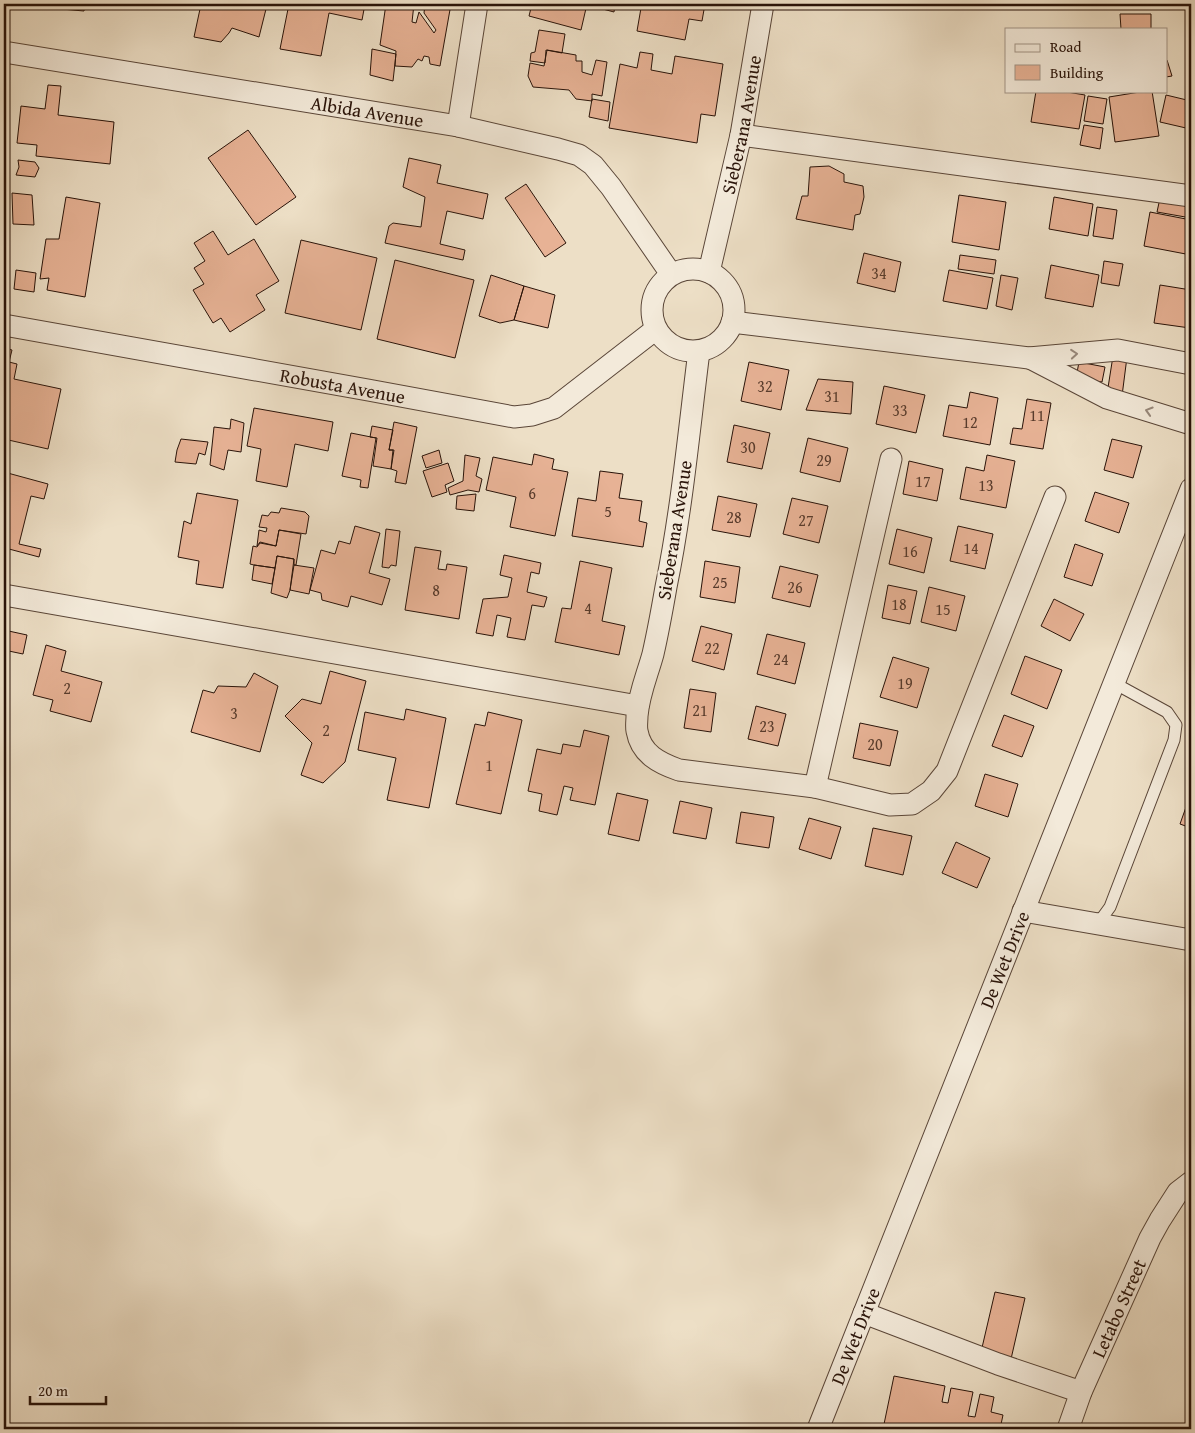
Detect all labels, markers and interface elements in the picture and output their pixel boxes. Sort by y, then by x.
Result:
legend [1005,28,1168,92]
text: Road [1050,36,1081,57]
street label: Sieberana Avenue [714,53,768,197]
text: Building [1050,62,1104,83]
street label: Albida Avenue [309,88,426,134]
house number: 34 [871,261,887,285]
one-way arrow [1070,349,1078,360]
street label: Robusta Avenue [278,361,408,411]
house number: 32 [757,374,773,398]
house number: 31 [824,384,840,408]
house number: 33 [892,398,908,422]
house number: 11 [1029,403,1045,427]
one-way arrow [1145,406,1154,416]
house number: 12 [962,410,978,434]
house number: 30 [740,435,756,459]
house number: 29 [816,448,832,472]
street label: Sieberana Avenue [649,458,699,602]
house number: 17 [915,469,931,493]
house number: 13 [978,473,994,497]
house number: 6 [528,481,536,505]
house number: 5 [604,499,612,523]
house number: 28 [726,505,742,529]
house number: 27 [798,508,814,532]
house number: 14 [963,536,979,560]
house number: 16 [902,539,918,563]
house number: 25 [712,570,728,594]
house number: 26 [787,575,803,599]
house number: 8 [432,578,440,602]
house number: 18 [891,592,907,616]
house number: 4 [584,596,592,620]
house number: 15 [935,597,951,621]
house number: 22 [704,636,720,660]
house number: 24 [773,647,789,671]
house number: 19 [897,671,913,695]
house number: 2 [63,676,71,700]
house number: 21 [692,698,708,722]
house number: 3 [230,701,238,725]
house number: 23 [759,714,775,738]
house number: 2 [322,718,330,742]
house number: 20 [867,732,883,756]
house number: 1 [485,753,493,777]
street label: De Wet Drive [972,907,1036,1012]
street label: Letabo Street [1084,1254,1153,1362]
street label: De Wet Drive [823,1283,887,1389]
scale bar [30,1373,106,1405]
text: 20 m [38,1380,69,1401]

